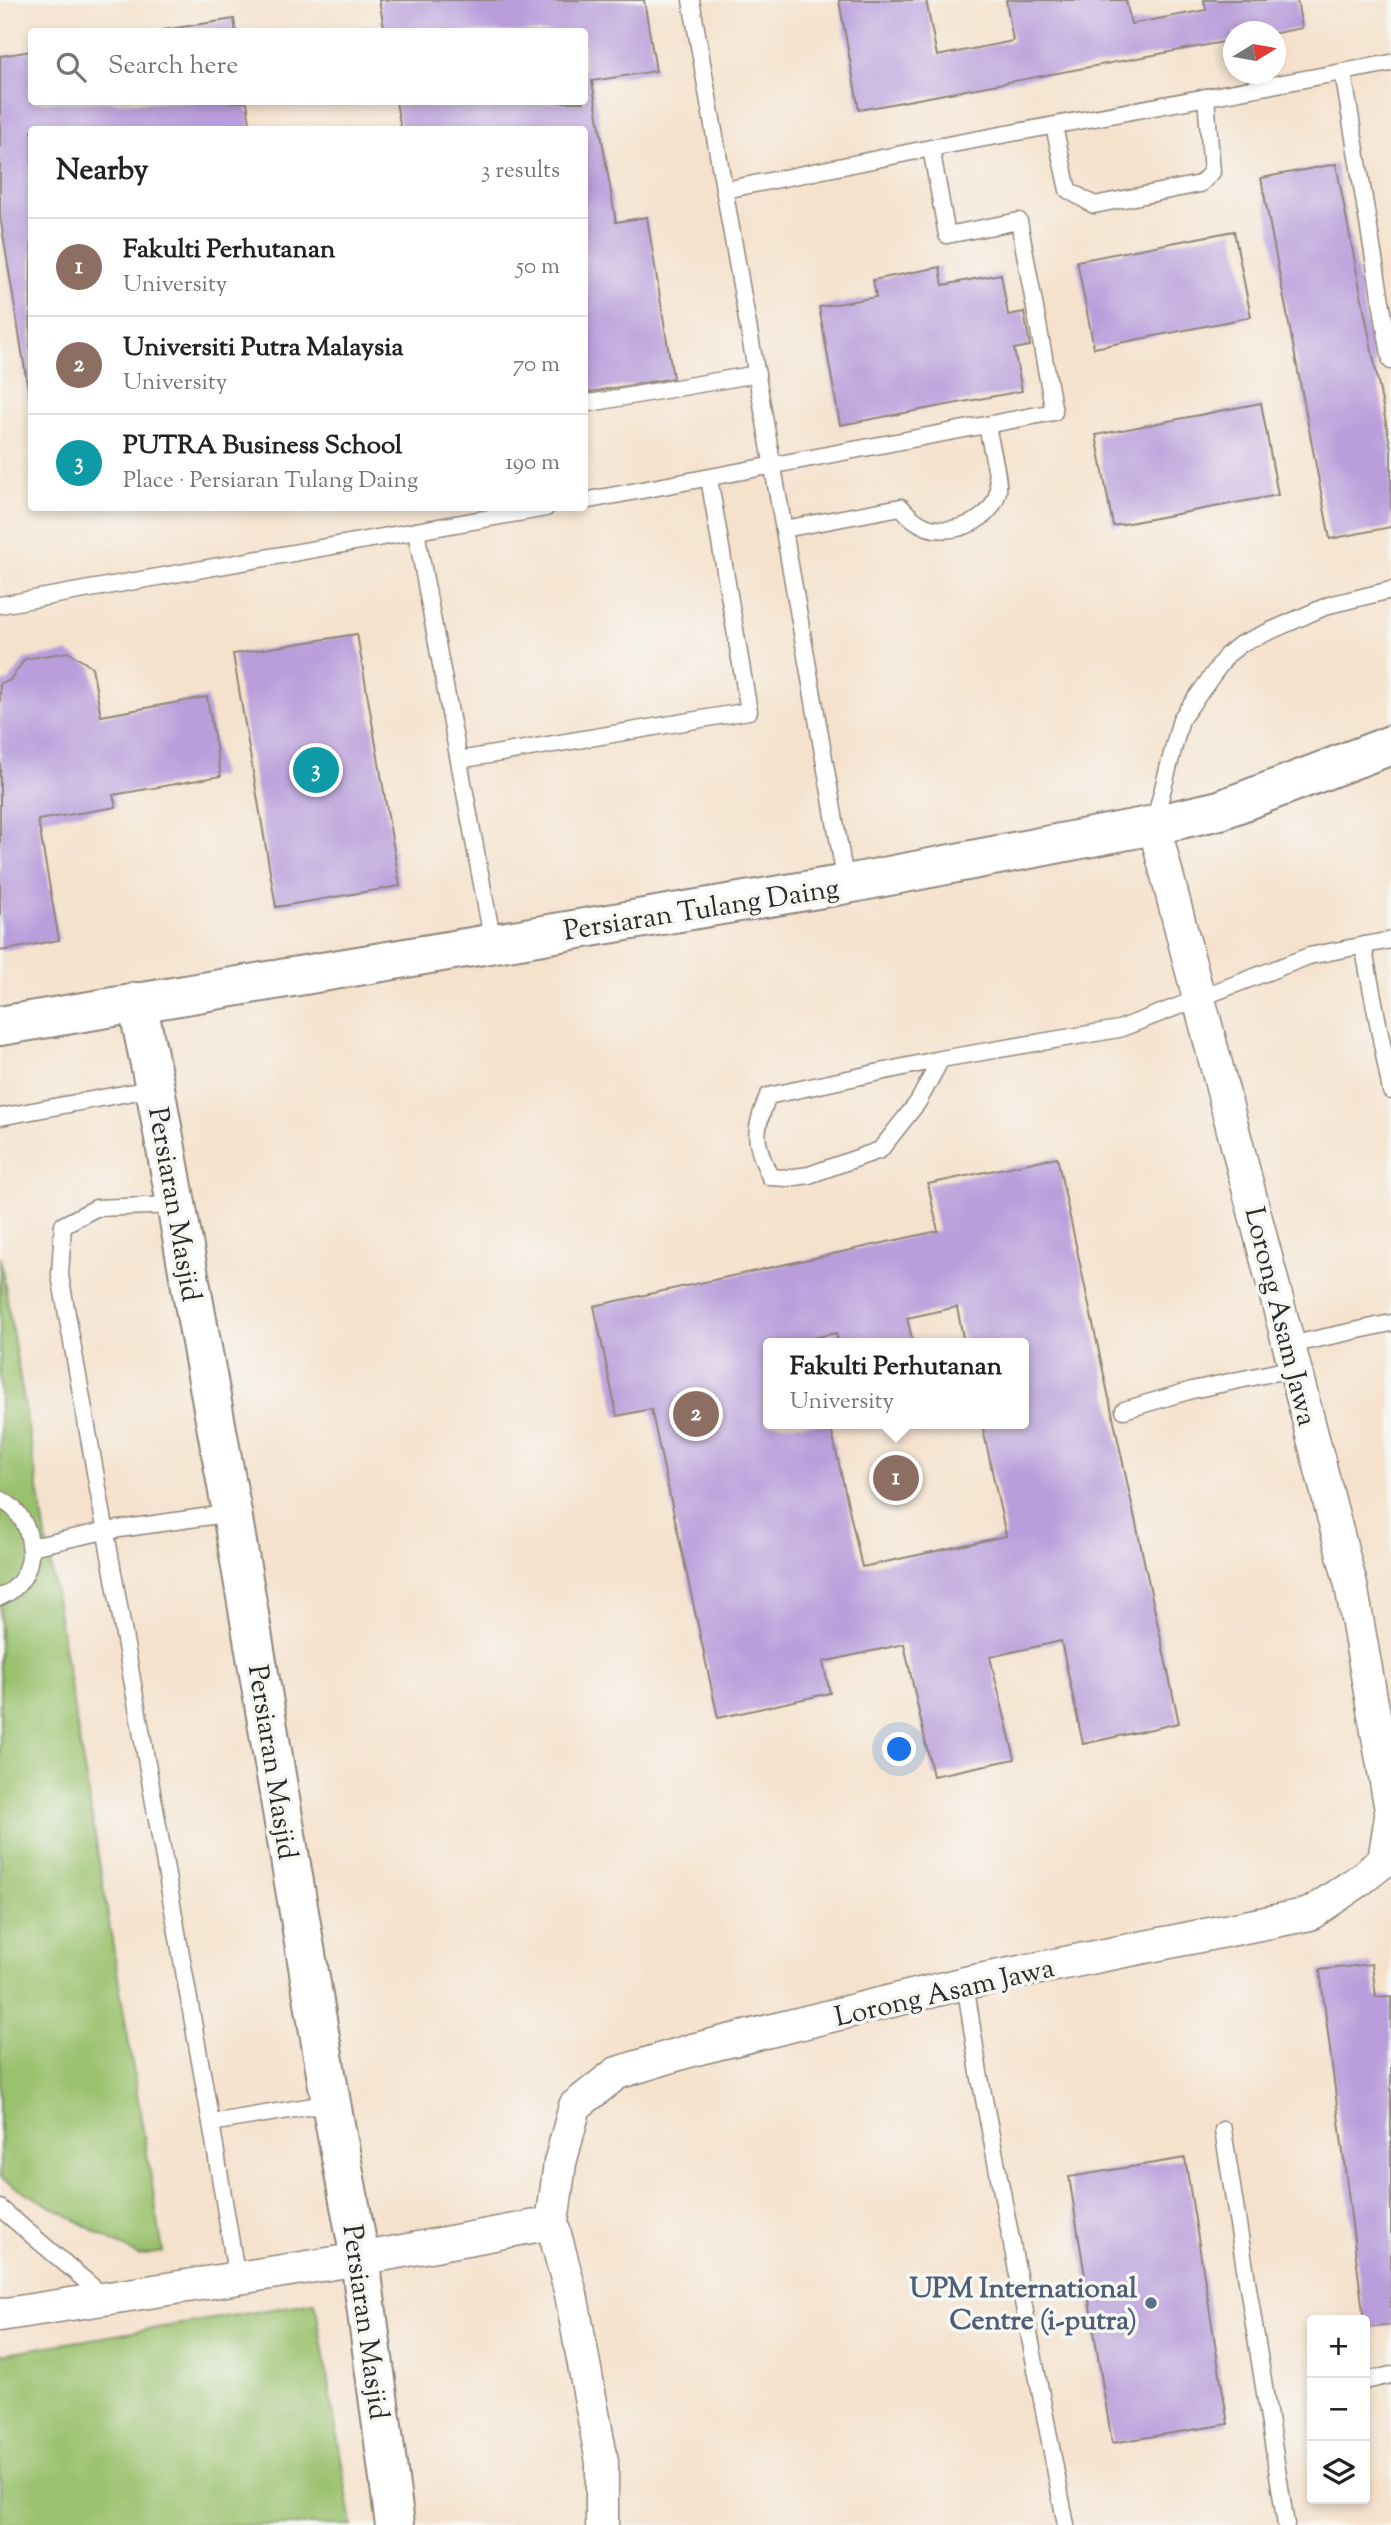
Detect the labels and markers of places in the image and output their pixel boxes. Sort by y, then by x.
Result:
pin: 3 [293,744,339,796]
pin: 2 [673,1388,719,1440]
pin: 1 [873,1452,919,1504]
place label: UPM International Centre (i-putra) [909,2270,1137,2342]
marker: UPM International Centre (i-putra) [1143,2295,1159,2311]

